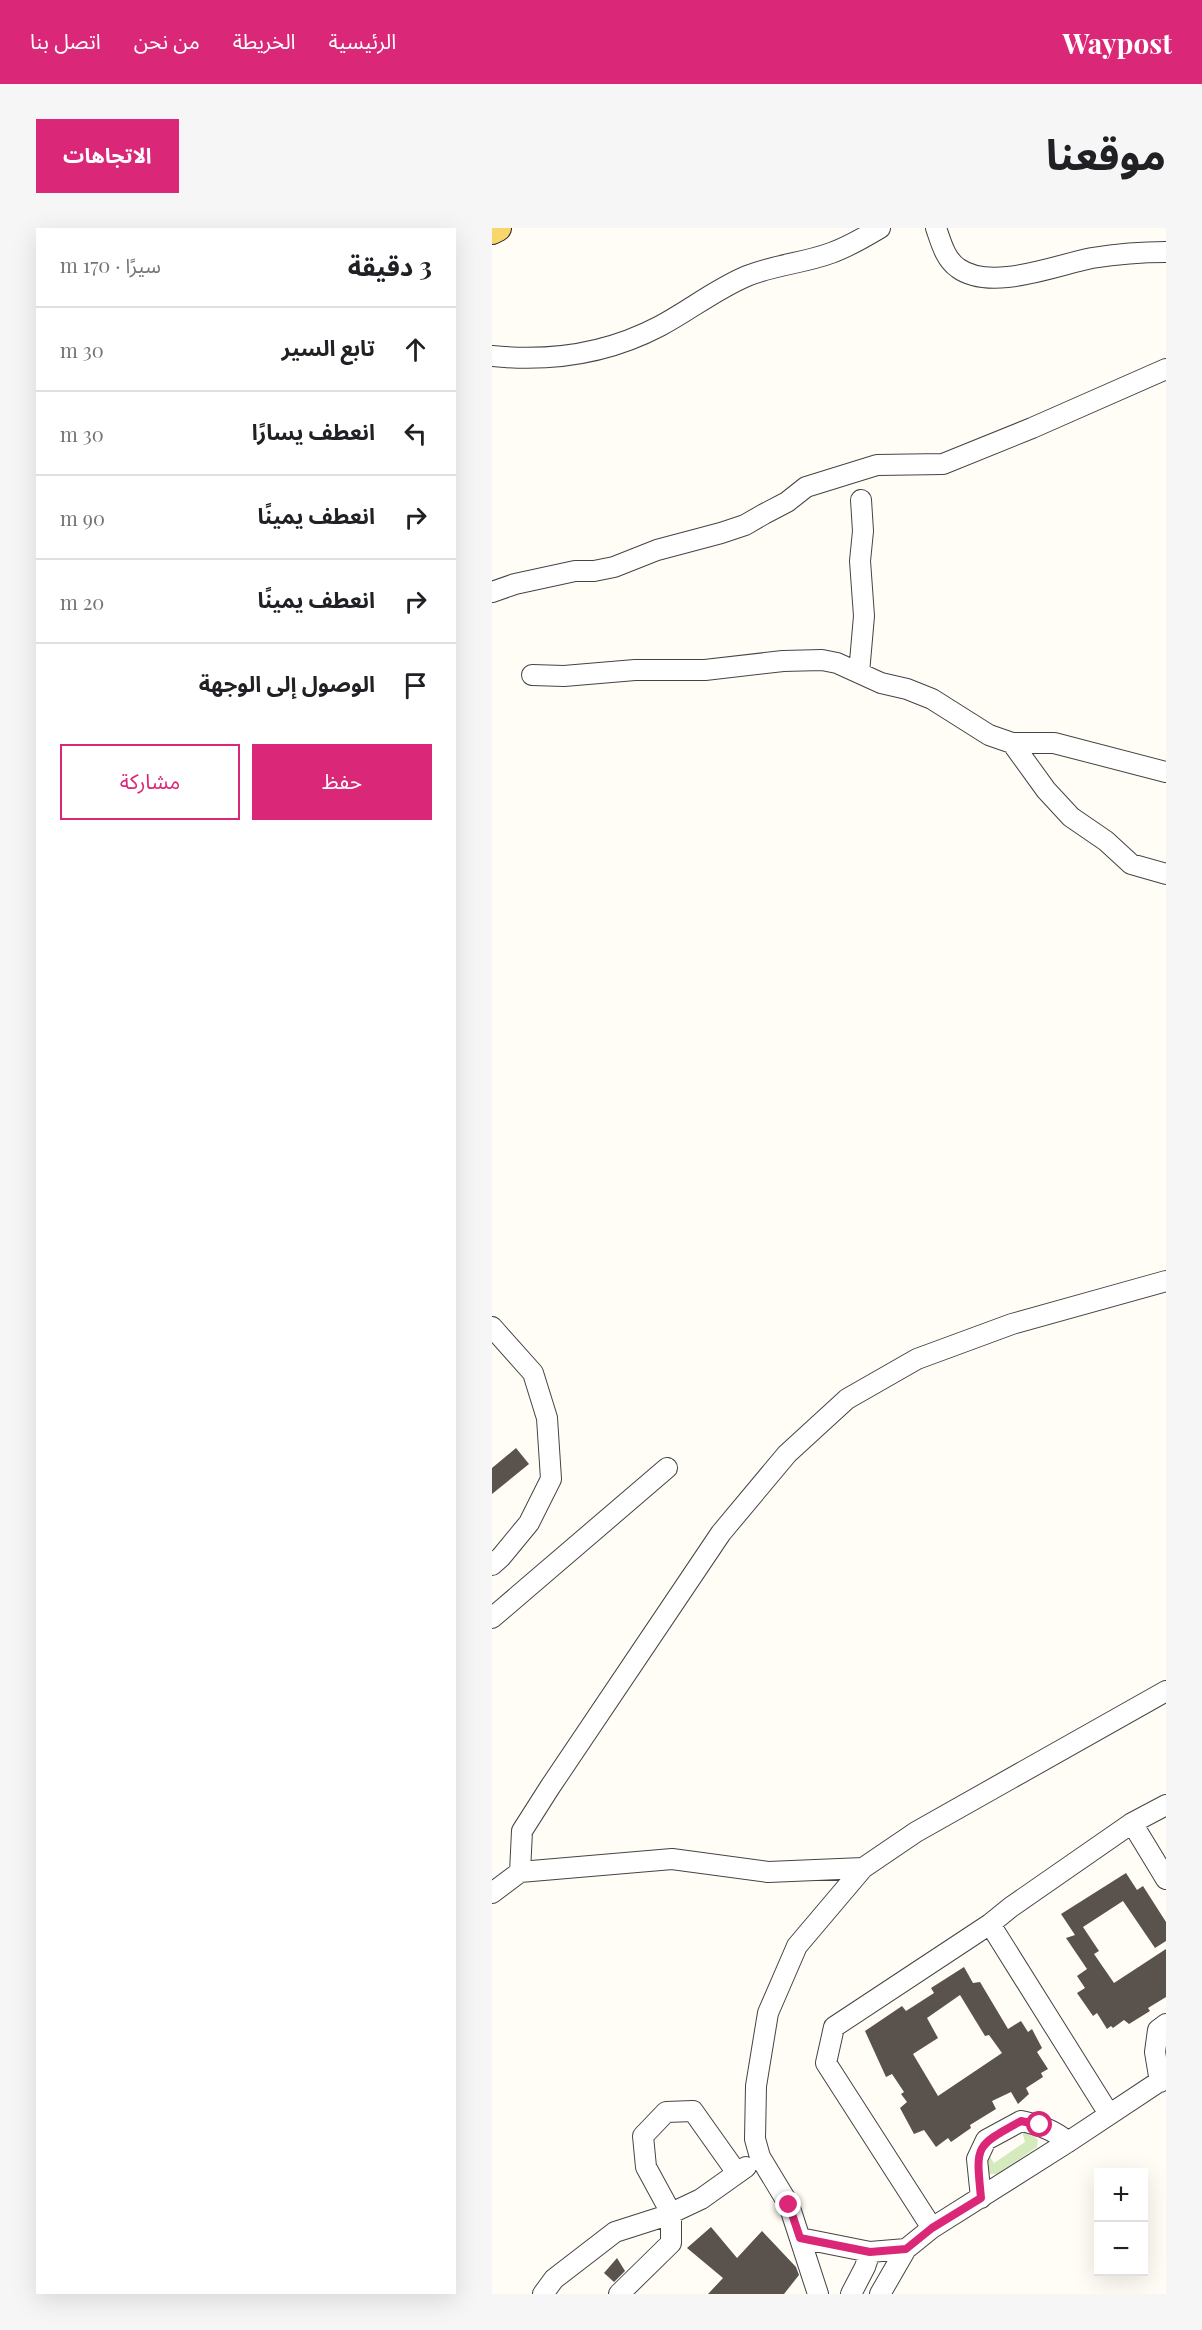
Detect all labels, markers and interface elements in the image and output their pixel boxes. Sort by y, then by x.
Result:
text: Waypost [1063,24,1172,61]
text: اتصل بنا [30,26,101,54]
text: من نحن [134,26,200,54]
text: الخريطة [233,26,296,54]
text: الرئيسية [329,26,396,54]
button: الاتجاهات [36,119,179,193]
text: موقعنا [1046,125,1166,181]
text: 3 دقيقة [348,248,432,283]
text: سيرًا · 170 m [60,251,161,278]
text: تابع السير [282,332,375,362]
icon: ahead [399,333,432,366]
text: 30 m [60,336,104,363]
text: انعطف يسارًا [252,416,375,446]
icon: left [399,417,432,450]
text: 30 m [60,420,104,447]
text: انعطف يمينًا [257,500,375,530]
icon: right [399,501,432,534]
text: 90 m [60,504,105,531]
text: انعطف يمينًا [257,584,375,614]
icon: right [399,585,432,618]
text: 20 m [60,588,104,615]
text: الوصول إلى الوجهة [199,668,375,698]
icon: arrive [399,669,432,702]
button: مشاركة [60,744,240,820]
button: حفظ [252,744,432,820]
route start [1026,2111,1052,2137]
map controls [1094,2168,1148,2276]
button: + [1094,2168,1148,2222]
route end [775,2191,801,2217]
button: − [1094,2222,1148,2276]

